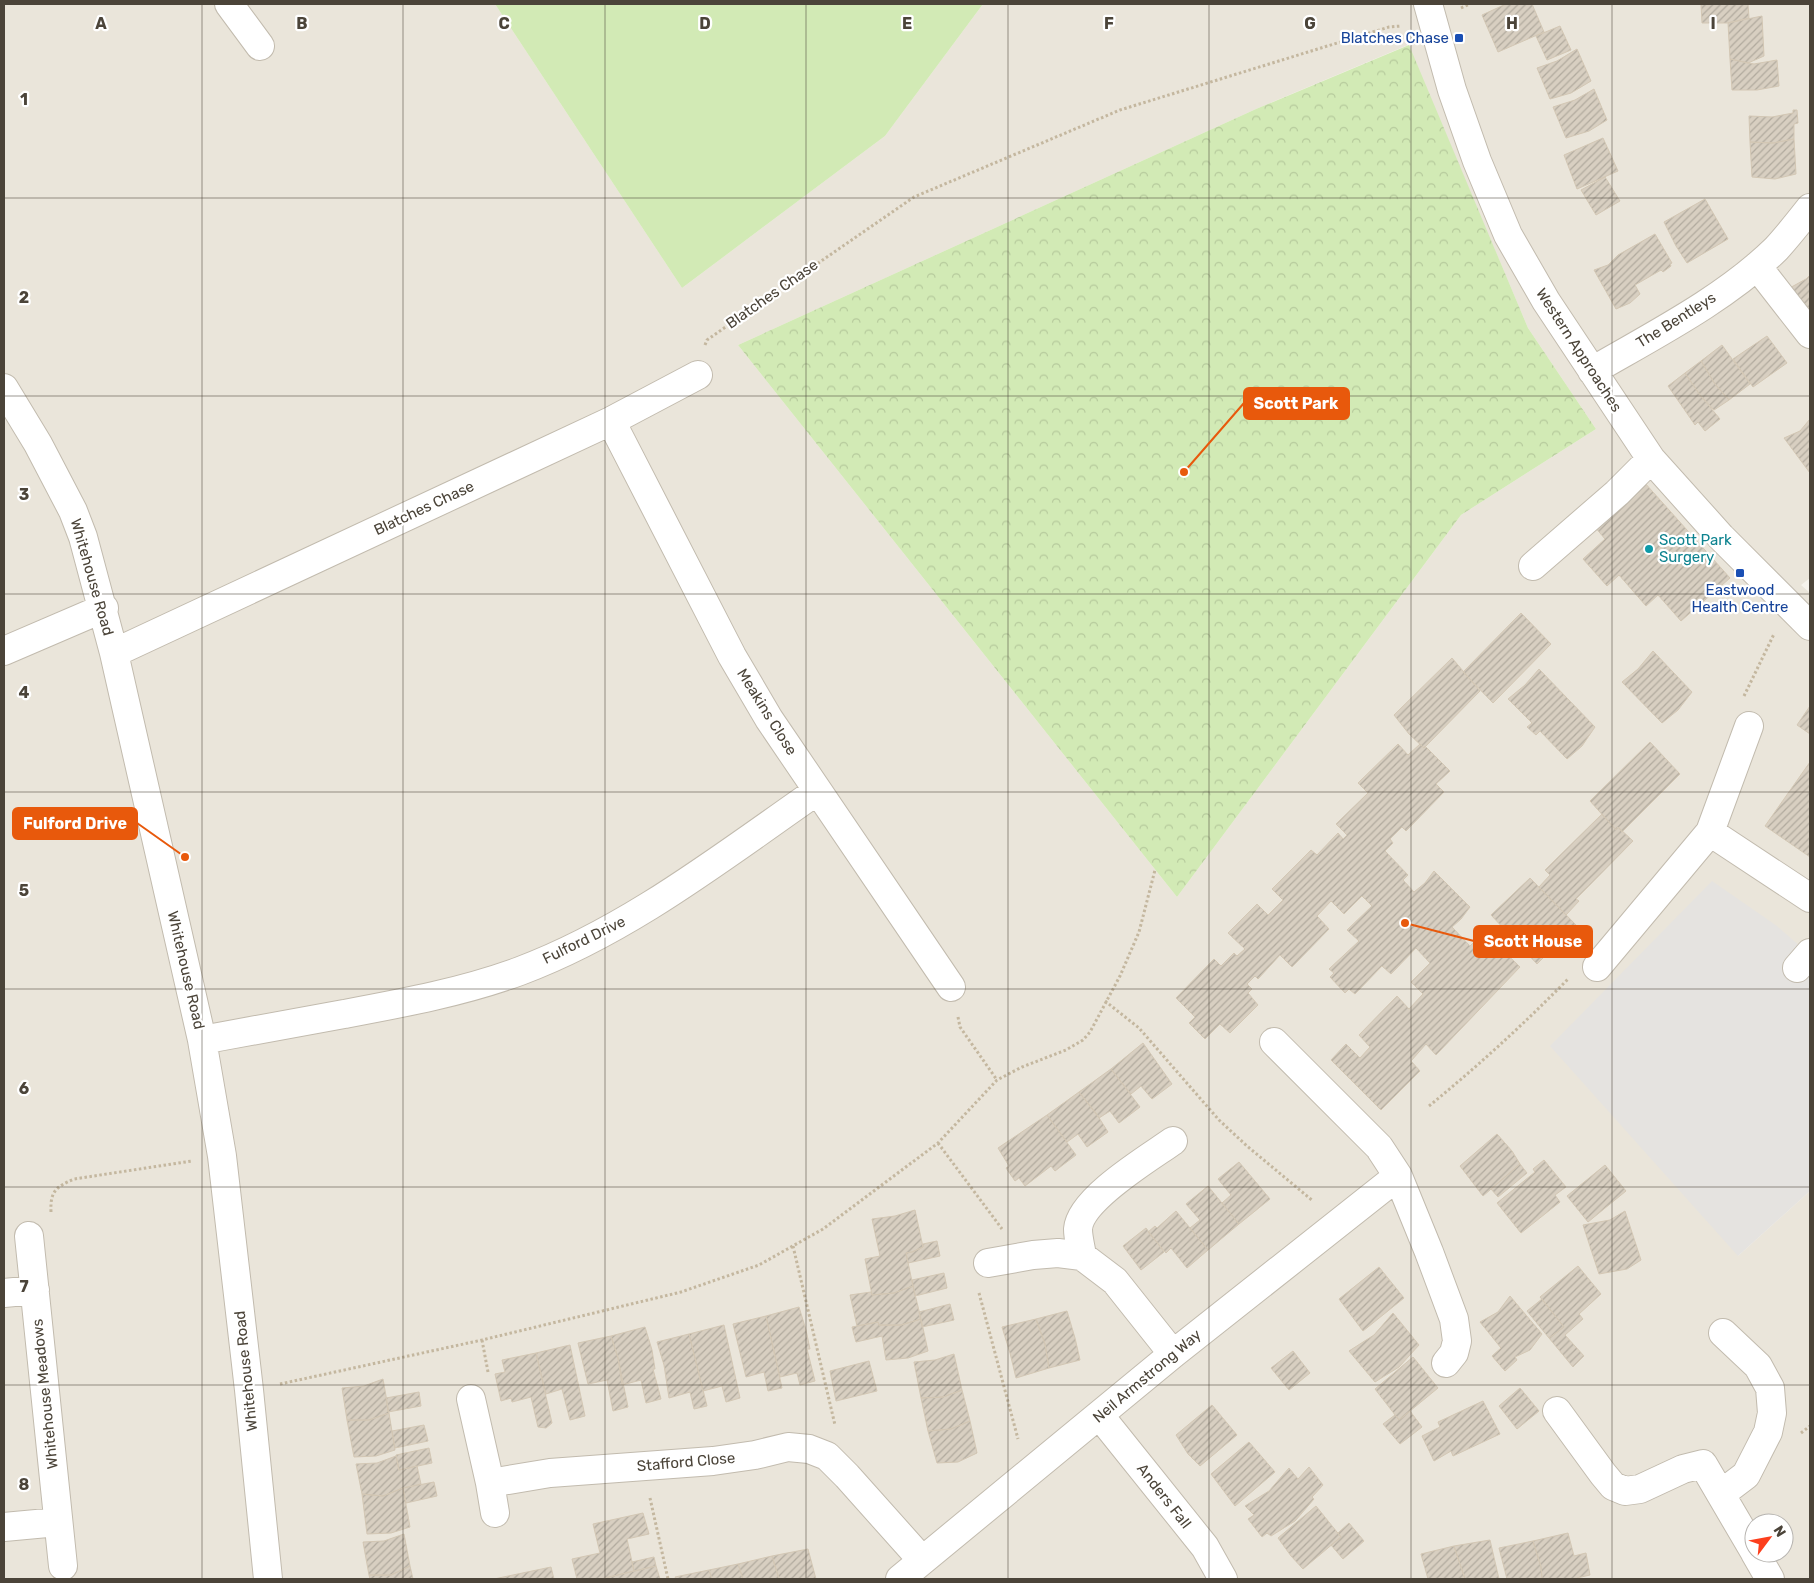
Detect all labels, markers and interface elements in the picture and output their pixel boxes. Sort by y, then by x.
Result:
text: A [95,14,107,33]
text: B [296,14,308,33]
text: C [498,14,510,33]
text: D [699,14,711,33]
text: E [902,14,912,33]
text: F [1104,14,1114,33]
text: G [1304,14,1316,33]
text: H [1506,14,1518,33]
text: I [1710,14,1716,33]
place label: Blatches Chase [1341,29,1449,47]
marker: Blatches Chase [1453,32,1465,44]
text: 1 [20,90,28,109]
street label: Blatches Chase [722,256,822,332]
street label: Western Approaches [1532,285,1626,416]
text: 2 [19,288,29,307]
street label: The Bentleys [1633,288,1719,352]
callout: Scott Park [1244,388,1349,419]
text: Scott Park [1254,394,1339,413]
street label: Blatches Chase [371,477,477,539]
text: 3 [19,485,29,504]
street label: Whitehouse Road [67,516,117,638]
place label: Scott Park Surgery [1659,531,1732,566]
marker: Scott Park Surgery [1643,543,1655,555]
marker: Eastwood Health Centre [1734,567,1746,579]
place label: Eastwood Health Centre [1692,581,1788,616]
street label: Meakins Close [733,665,801,759]
text: 4 [19,683,30,702]
callout: Fulford Drive [13,808,137,839]
text: Fulford Drive [23,814,127,833]
text: 5 [19,881,29,900]
street label: Whitehouse Road [164,909,208,1031]
street label: Fulford Drive [540,912,628,968]
callout: Scott House [1474,926,1592,957]
text: Scott House [1484,932,1582,951]
text: 6 [19,1079,29,1098]
text: 7 [19,1277,29,1296]
street label: Whitehouse Road [231,1310,261,1432]
street label: Whitehouse Meadows [28,1318,62,1470]
street label: Neil Armstrong Way [1089,1325,1205,1427]
street label: Stafford Close [636,1449,736,1475]
street label: Anders Fall [1133,1460,1195,1532]
text: 8 [19,1475,30,1494]
north arrow [1744,1513,1794,1563]
text: N [1770,1523,1789,1540]

